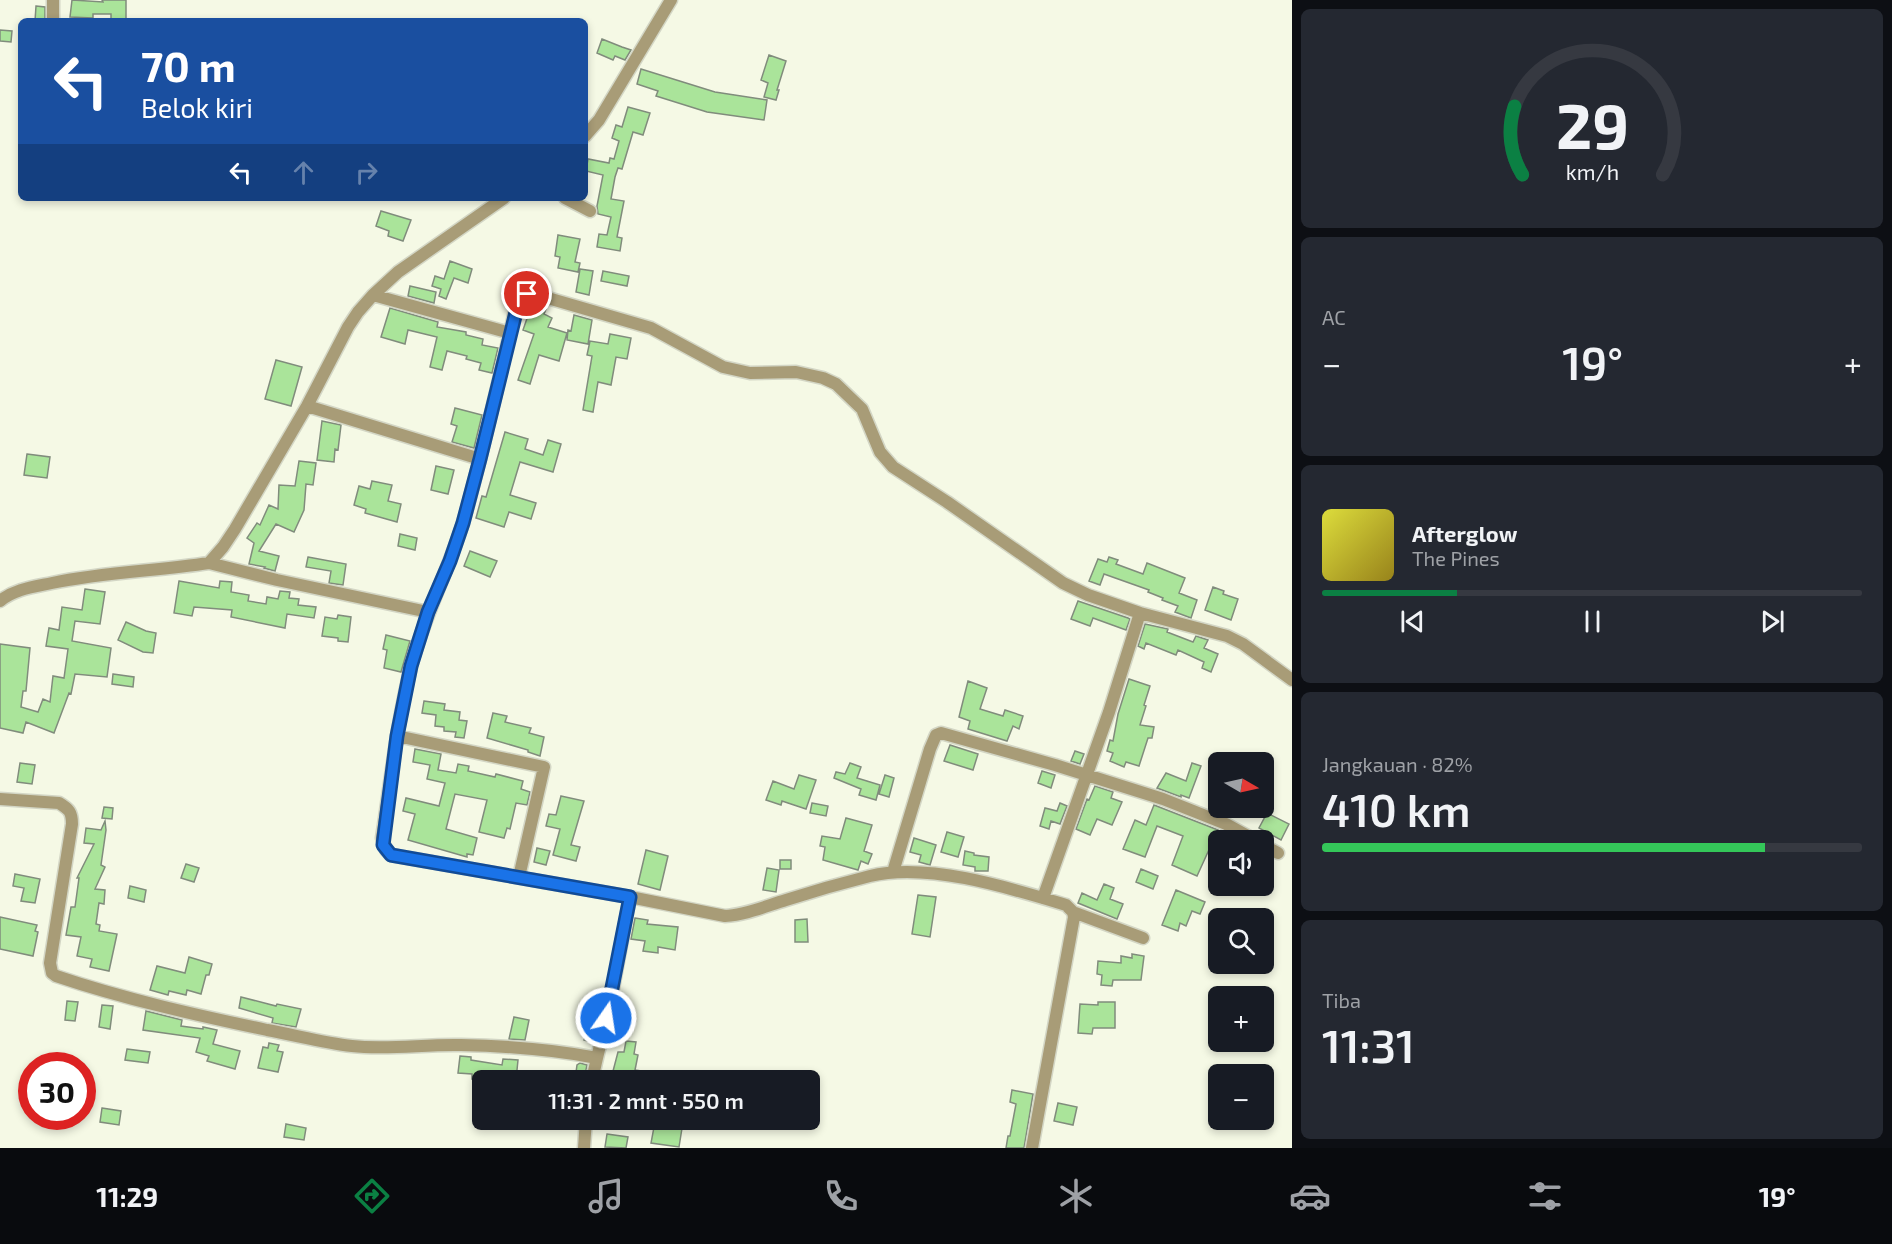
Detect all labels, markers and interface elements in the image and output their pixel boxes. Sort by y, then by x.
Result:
text: 70 m [141,40,236,90]
icon: left [42,42,120,120]
text: 29 [1555,88,1629,163]
text: Belok kiri [141,91,253,123]
icon: left [224,156,257,189]
icon: ahead [287,156,320,189]
icon: right [350,156,383,189]
text: km/h [1565,160,1619,185]
pin [501,268,552,319]
icon: arrive [510,277,543,310]
text: AC [1322,305,1346,329]
text: 19° [1562,335,1623,389]
text: − [1322,343,1341,383]
text: + [1844,343,1862,383]
text: Afterglow [1412,520,1517,546]
text: The Pines [1412,546,1500,570]
icon: previous [1396,605,1429,638]
icon: pause [1576,605,1609,638]
icon: next [1756,605,1789,638]
north arrow [1208,752,1274,818]
map controls [1208,752,1274,1130]
text: Jangkauan · 82% [1322,752,1473,776]
text: 410 km [1322,782,1471,836]
button: sound [1208,830,1274,896]
button: search [1208,908,1274,974]
position arrow [574,986,638,1050]
button: + [1208,986,1274,1052]
text: Tiba [1322,988,1361,1012]
text: 11:31 [1322,1018,1415,1072]
speed limit sign: 30 [18,1052,96,1130]
button: − [1208,1064,1274,1130]
text: 11:31 · 2 mnt · 550 m [548,1087,744,1113]
icon: directions [351,1175,393,1217]
icon: music [585,1175,627,1217]
icon: phone [820,1175,862,1217]
icon: climate [1055,1175,1097,1217]
icon: car [1289,1175,1331,1217]
icon: filters [1524,1175,1566,1217]
text: 11:29 [96,1180,158,1212]
text: 19° [1759,1180,1796,1212]

